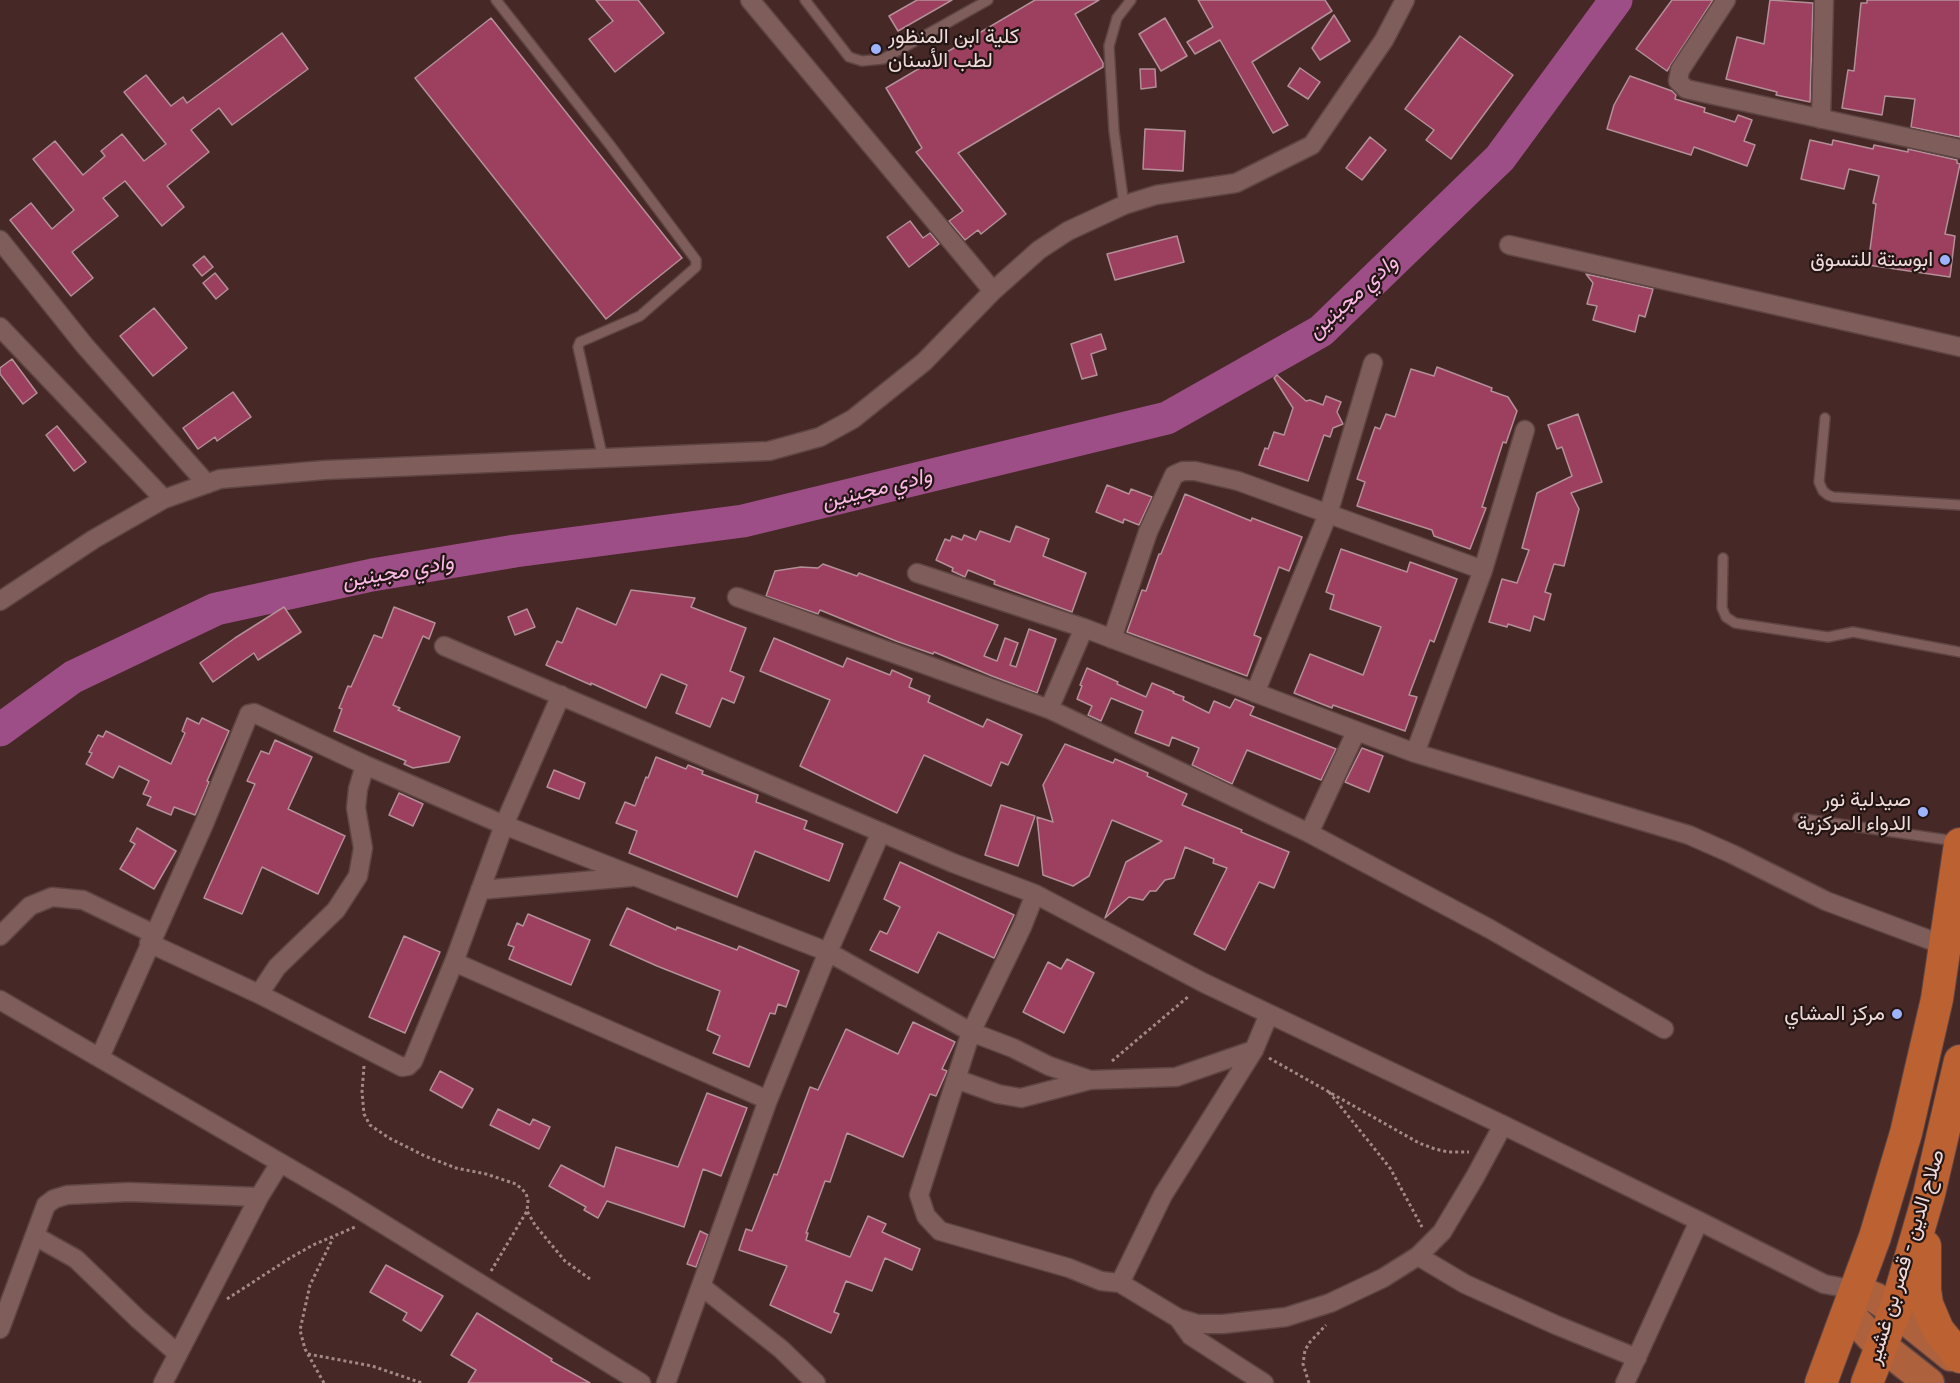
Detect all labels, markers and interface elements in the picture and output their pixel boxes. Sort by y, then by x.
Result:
place label: كلية ابن المنظور لطب الأسنان [888,24,1019,74]
marker: كلية ابن المنظور لطب الأسنان [869,42,883,56]
place label: ابوستة للتسوق [1810,247,1933,273]
water label: وادي مجينين [1302,249,1404,345]
marker: ابوستة للتسوق [1938,253,1952,267]
water label: وادي مجينين [819,463,935,515]
water label: وادي مجينين [340,549,456,595]
place label: صيدلية نور الدواء المركزية [1797,787,1911,837]
marker: صيدلية نور الدواء المركزية [1916,805,1930,819]
place label: مركز المشاي [1784,1001,1885,1027]
marker: مركز المشاي [1890,1007,1904,1021]
street label: صلاح الدين - قصر بن غشير [1861,1146,1951,1368]

